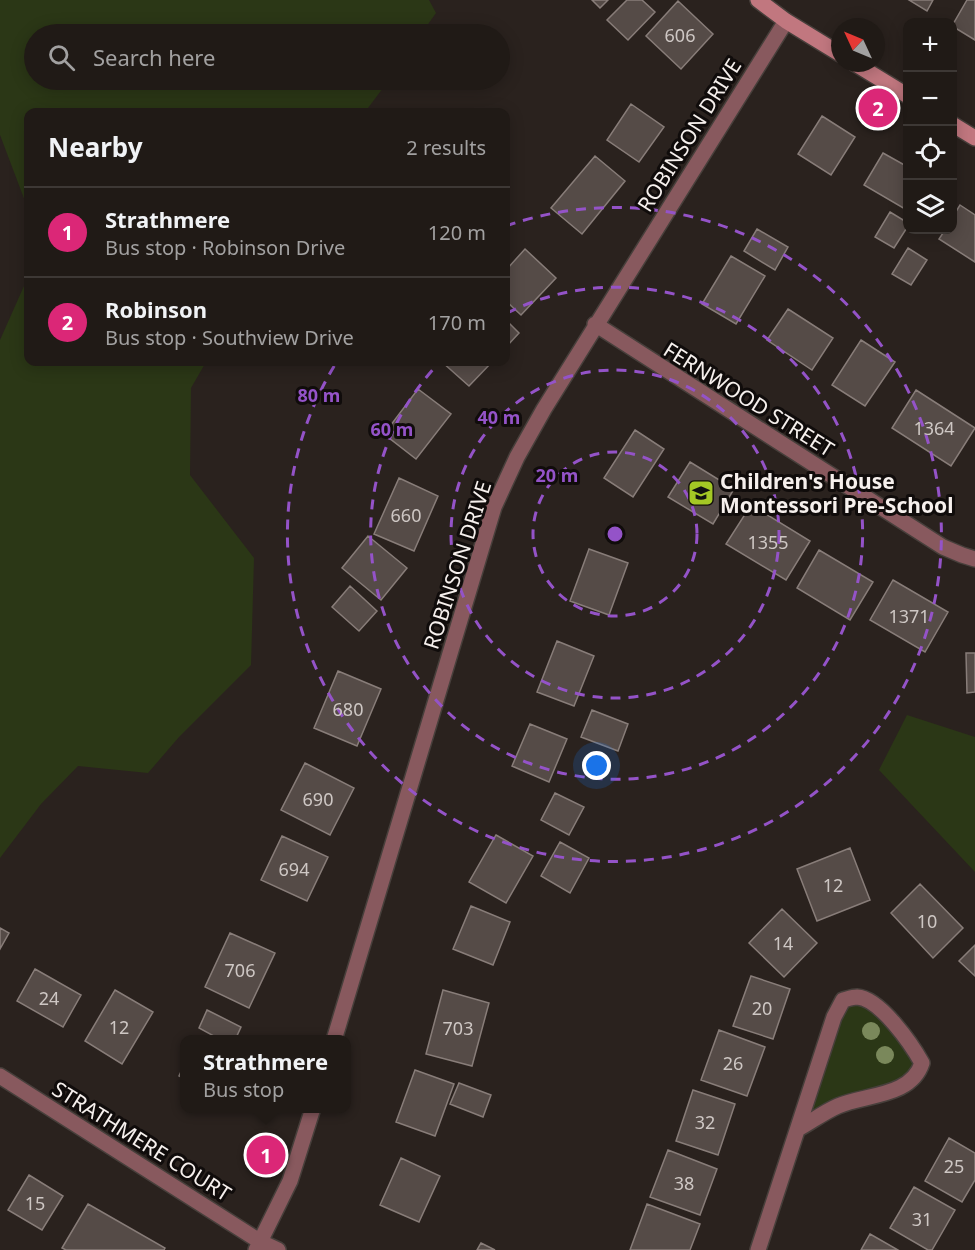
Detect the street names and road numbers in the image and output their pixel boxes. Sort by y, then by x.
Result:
street label: ROBINSON DRIVE [631,53,747,217]
street label: FERNWOOD STREET [659,335,840,463]
street label: ROBINSON DRIVE [417,477,497,653]
street label: STRATHMERE COURT [47,1075,237,1208]

